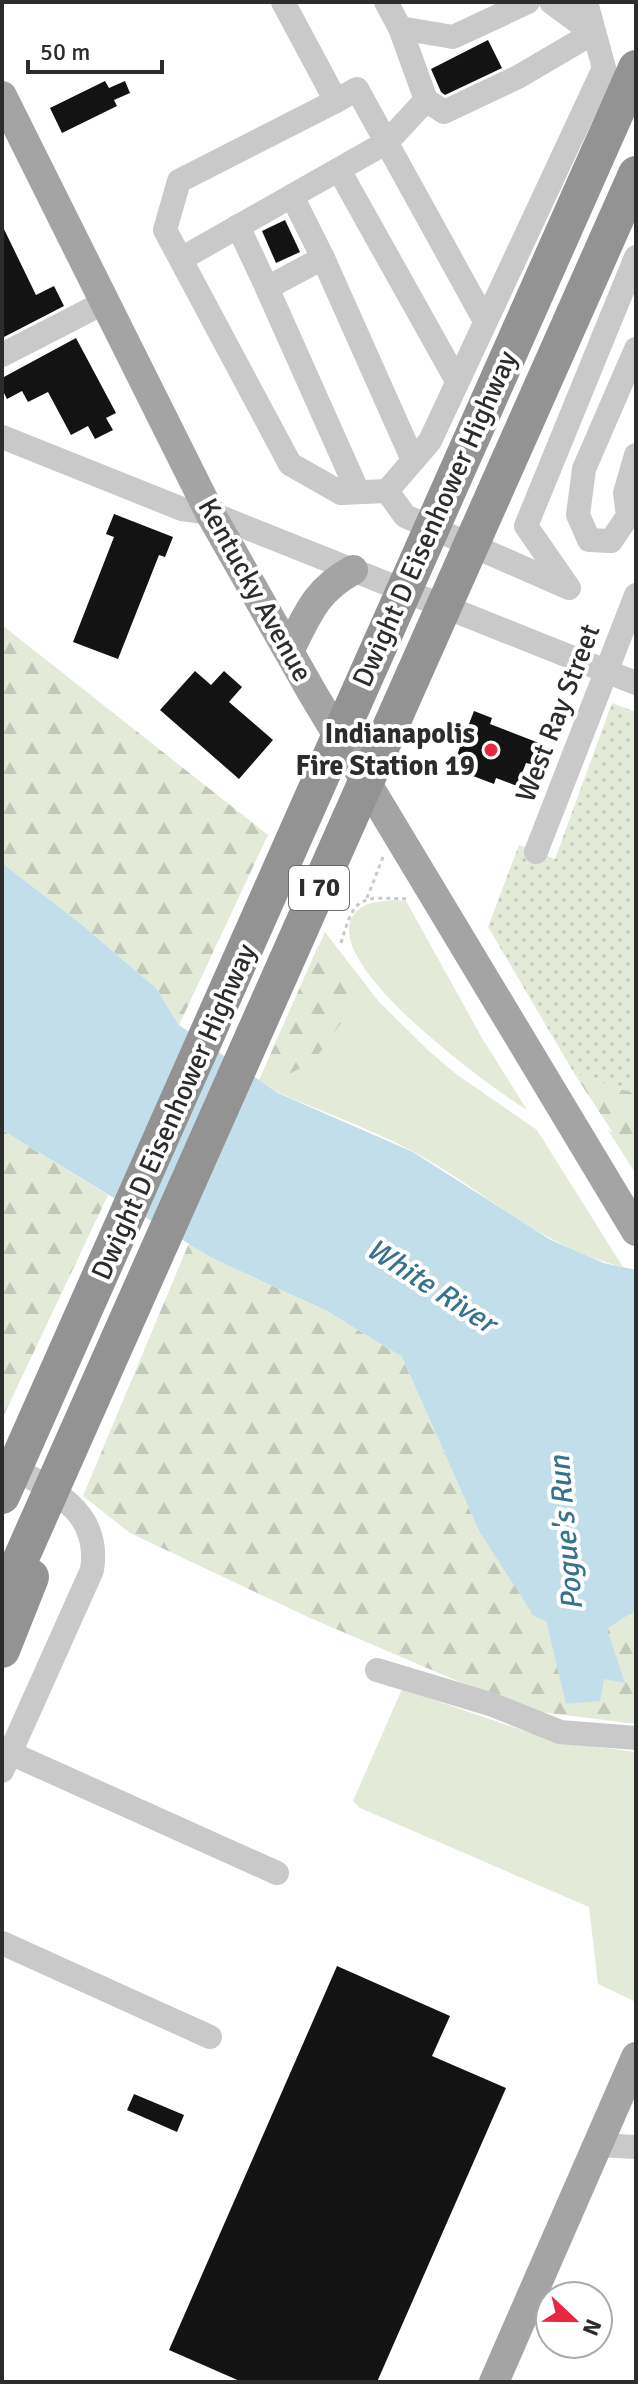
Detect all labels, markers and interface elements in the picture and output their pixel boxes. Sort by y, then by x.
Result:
scale bar [28,24,162,74]
text: 50 m [40,37,90,67]
street label: Dwight D Eisenhower Highway [345,346,525,692]
street label: Kentucky Avenue [191,492,319,688]
street label: West Ray Street [509,619,608,807]
place label: Indianapolis Fire Station 19 [295,717,475,783]
marker: Indianapolis Fire Station 19 [482,741,500,759]
road number: I 70 [289,866,349,910]
street label: Dwight D Eisenhower Highway [84,939,264,1285]
water label: White River [359,1231,506,1344]
water label: Pogue's Run [541,1453,591,1612]
north arrow [534,2280,614,2360]
text: N [577,2315,607,2339]

